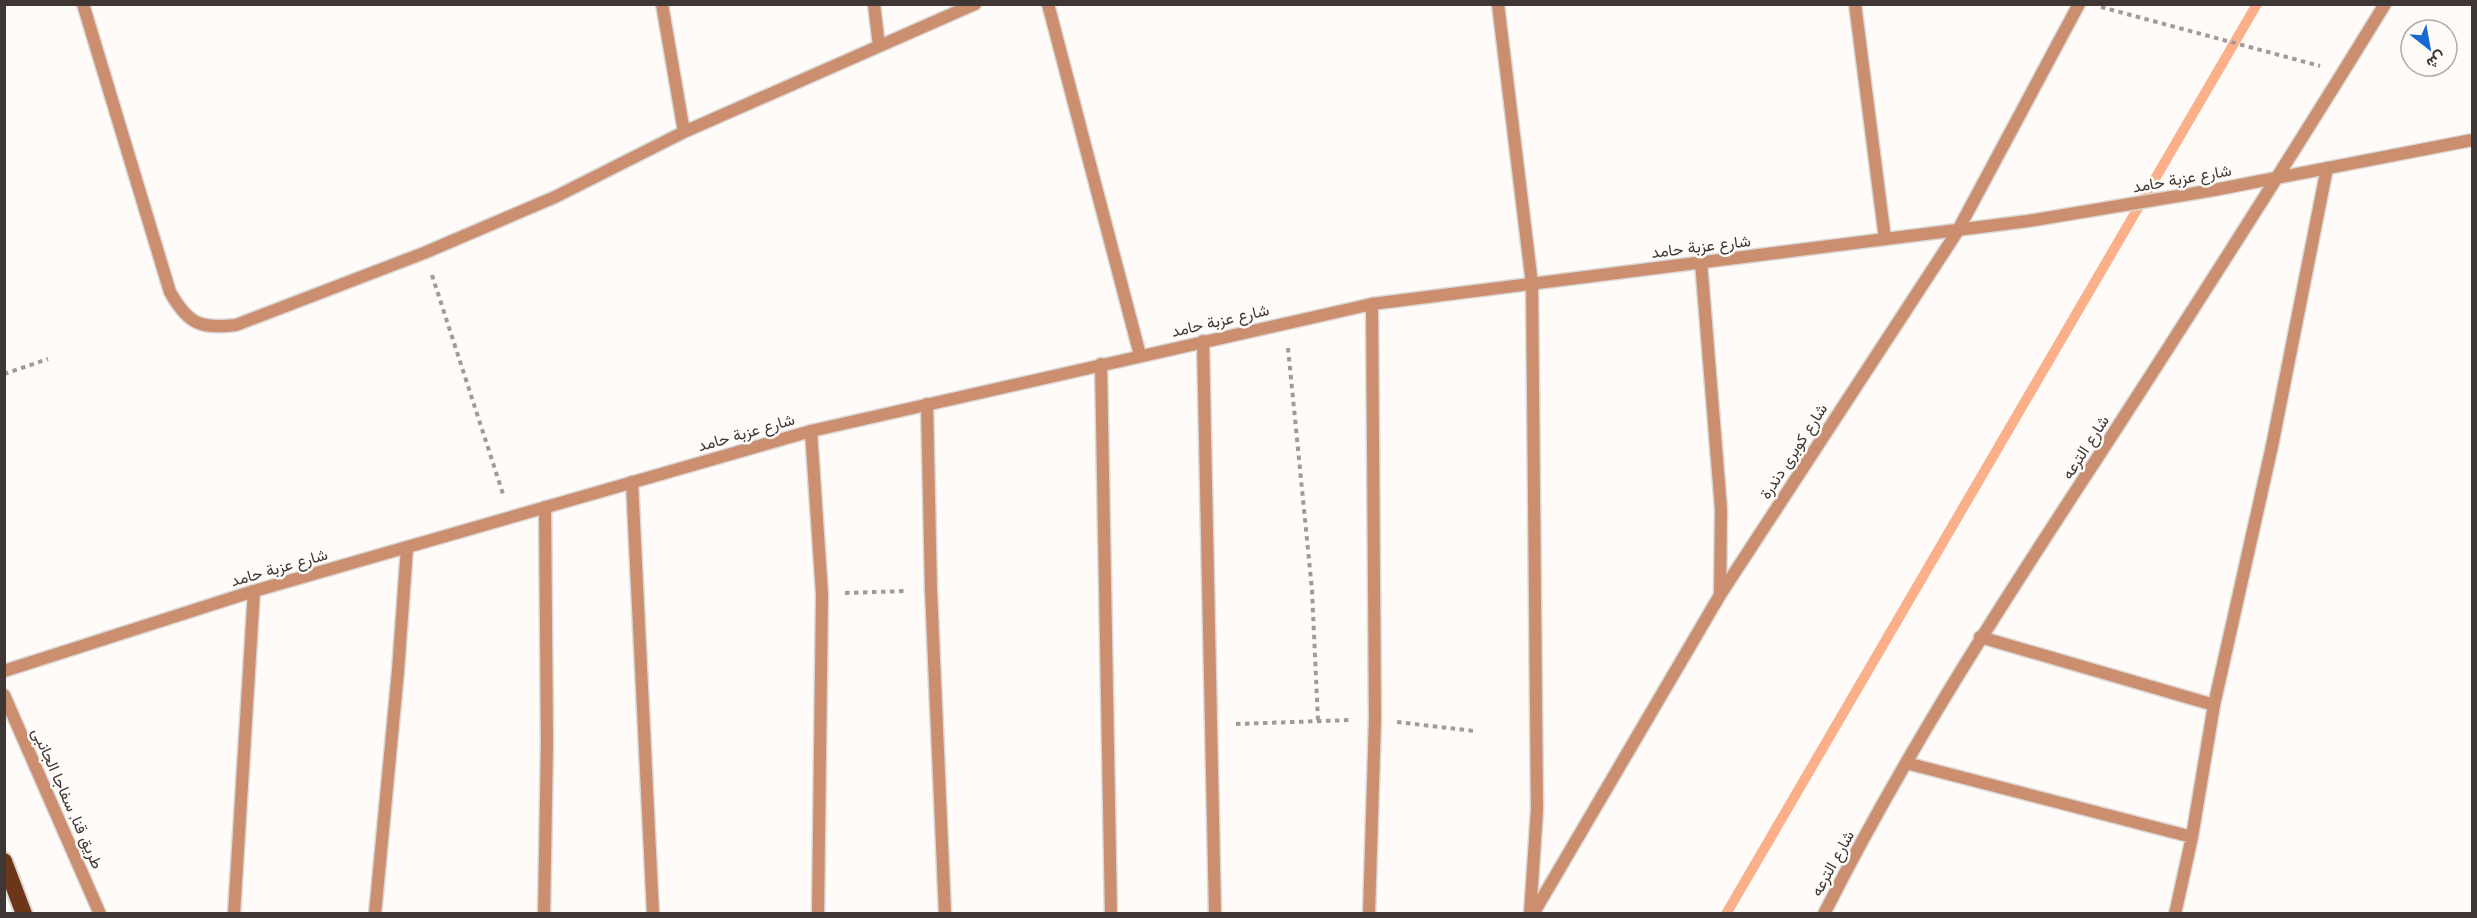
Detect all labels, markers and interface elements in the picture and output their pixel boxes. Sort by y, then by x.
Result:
north arrow [2399,18,2459,78]
text: ش [2423,47,2450,74]
street label: شارع عزبة حامد [2131,159,2233,199]
street label: شارع عزبة حامد [1650,230,1752,264]
street label: شارع عزبة حامد [1169,299,1271,343]
street label: شارع كوبرى دندرة [1755,400,1833,504]
street label: شارع عزبة حامد [695,409,797,457]
street label: شارع الترعه [2057,411,2115,484]
street label: شارع عزبة حامد [228,544,330,592]
street label: طريق قنا, سفاجا الجانبى [27,724,108,872]
street label: شارع الترعه [1806,827,1860,900]

